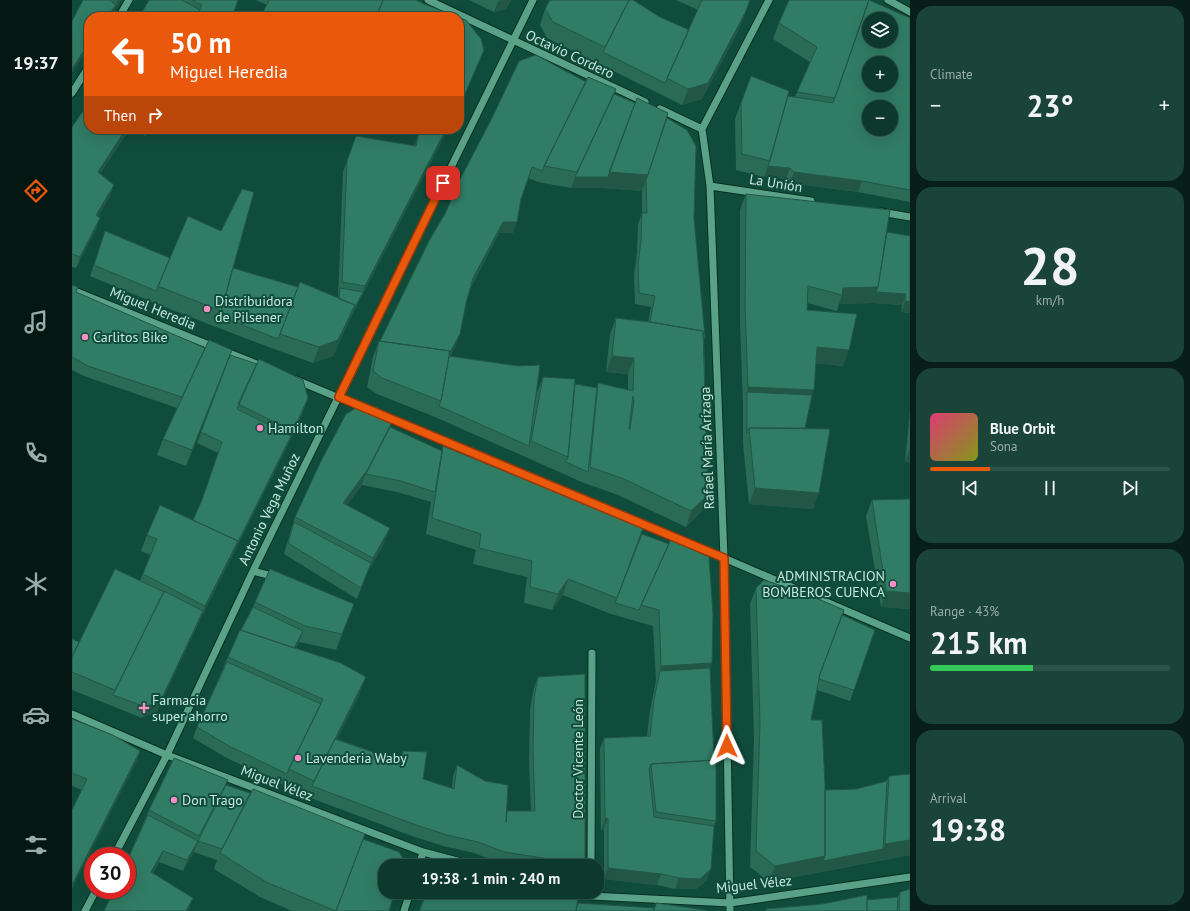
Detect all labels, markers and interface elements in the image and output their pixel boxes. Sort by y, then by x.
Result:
map controls [862,12,898,136]
button: layers [862,12,898,48]
text: 50 m [170,24,231,61]
street label: Octavio Cordero [523,26,617,82]
icon: left [104,28,156,80]
text: 19:37 [13,51,59,74]
button: + [862,56,898,92]
text: Miguel Heredia [170,60,288,83]
text: Climate [930,66,973,83]
text: 23° [1026,86,1074,125]
text: − [930,91,941,119]
text: + [1159,91,1170,119]
button: − [862,100,898,136]
icon: right [144,104,166,126]
text: Then [104,106,136,125]
pin [426,166,460,200]
street label: La Unión [748,170,804,196]
icon: arrive [432,172,454,194]
icon: directions [22,177,50,205]
text: 28 [1021,232,1079,299]
street label: Miguel Heredia [107,283,199,333]
place label: Distribuidora de Pilsener [215,292,293,326]
text: km/h [1036,292,1064,309]
marker: Distribuidora de Pilsener [202,304,212,314]
icon: music [22,308,50,336]
place label: Carlitos Bike [93,328,168,346]
marker: Carlitos Bike [80,332,90,342]
street label: Rafael María Arízaga [696,386,718,510]
place label: Hamilton [268,419,323,437]
text: Blue Orbit [990,419,1055,438]
marker: Hamilton [255,423,265,433]
text: Sona [990,438,1017,455]
icon: phone [22,439,50,467]
street label: Antonio Vega Muñoz [234,450,304,568]
icon: previous [959,477,981,499]
icon: pause [1039,477,1061,499]
icon: next [1119,477,1141,499]
place label: ADMINISTRACION BOMBEROS CUENCA [762,567,886,601]
icon: climate [22,570,50,598]
marker: ADMINISTRACION BOMBEROS CUENCA [888,579,898,589]
text: Range · 43% [930,603,999,620]
text: 215 km [930,623,1028,662]
place label: Farmacia super ahorro [152,691,228,725]
street label: Doctor Vicente León [569,699,587,819]
icon: car [22,701,50,729]
marker: Farmacia super ahorro [139,703,149,713]
position arrow [706,725,748,767]
place label: Lavenderia Waby [306,749,407,767]
marker: Lavenderia Waby [293,753,303,763]
street label: Miguel Vélez [238,761,316,805]
text: Arrival [930,790,966,807]
place label: Don Trago [182,791,243,809]
marker: Don Trago [169,795,179,805]
text: 19:38 [930,810,1006,849]
icon: filters [22,831,50,859]
speed limit sign: 30 [84,847,136,899]
text: 19:38 · 1 min · 240 m [422,869,560,888]
street label: Miguel Vélez [715,871,793,897]

